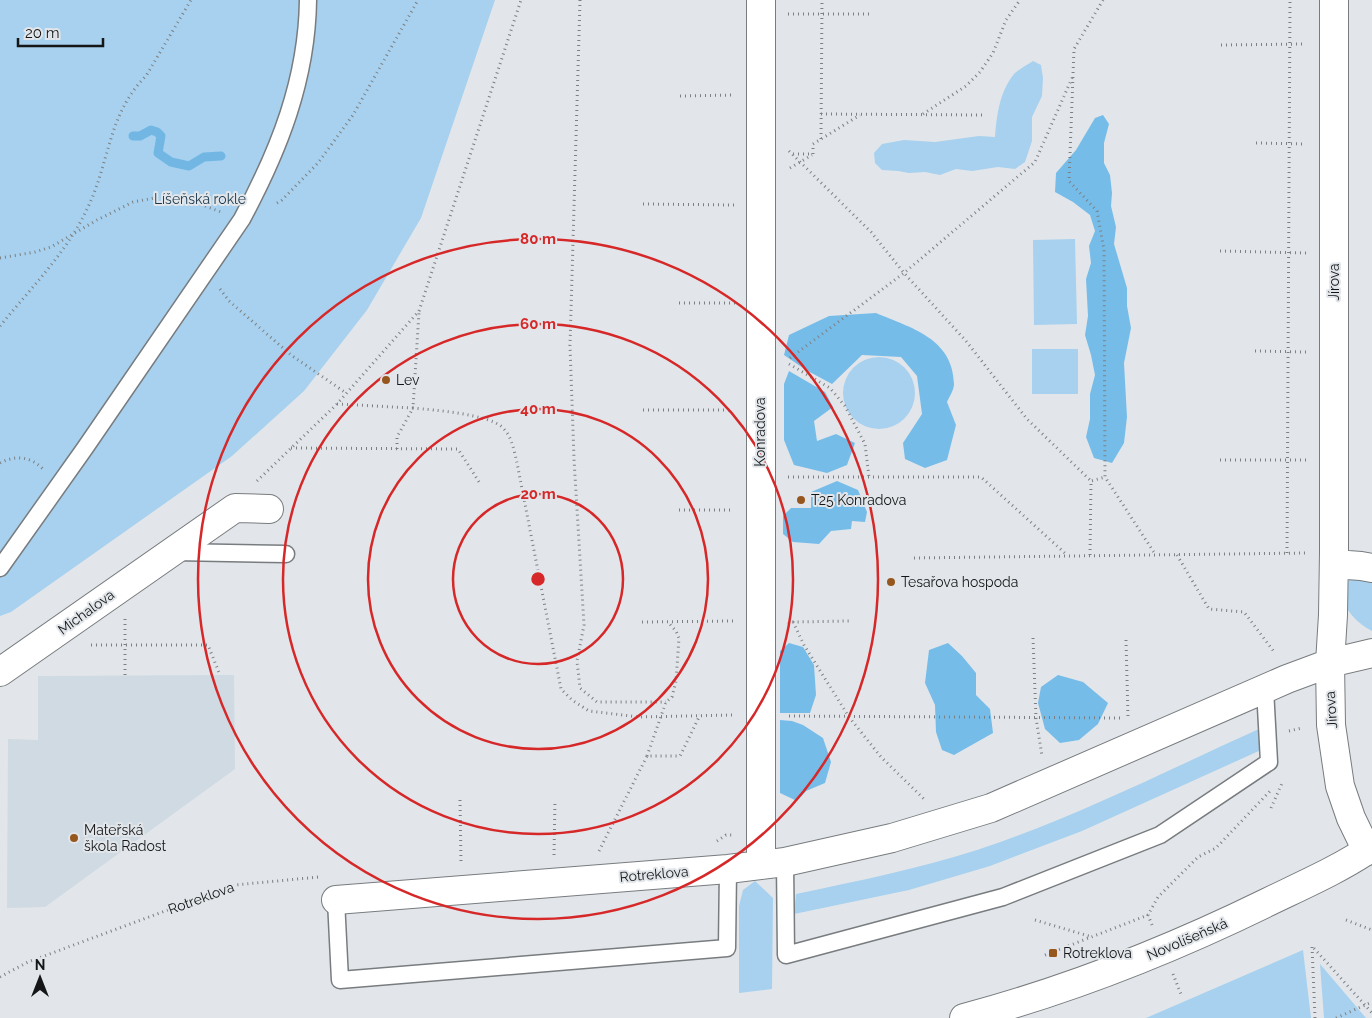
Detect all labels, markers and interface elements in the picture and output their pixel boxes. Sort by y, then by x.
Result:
scale bar [18,15,102,47]
text: 20 m [25,24,60,42]
park label: Líšeňská rokle [154,191,246,207]
text: 80 m [520,230,556,248]
street label: Jírova [1326,263,1342,301]
text: 60 m [520,315,556,333]
place label: Lev [396,372,420,388]
marker: Lev [380,374,392,386]
street label: Konradova [752,397,768,467]
text: 40 m [520,400,556,418]
text: 20 m [520,485,556,503]
place label: T25 Konradova [811,492,907,508]
marker: T25 Konradova [795,494,807,506]
centre of rings [529,570,547,588]
place label: Tesařova hospoda [901,574,1018,590]
marker: Tesařova hospoda [885,576,897,588]
street label: Michalova [55,586,117,638]
street label: Jírova [1322,691,1340,729]
place label: Mateřská škola Radost [84,822,167,854]
marker: Mateřská škola Radost [68,832,80,844]
street label: Rotreklova [619,863,689,885]
street label: Rotreklova [166,879,236,917]
street label: Novolíšeňská [1144,915,1230,963]
place label: Rotreklova [1063,945,1132,961]
marker: Rotreklova [1047,947,1059,959]
north arrow [15,953,65,1003]
text: N [35,957,45,973]

